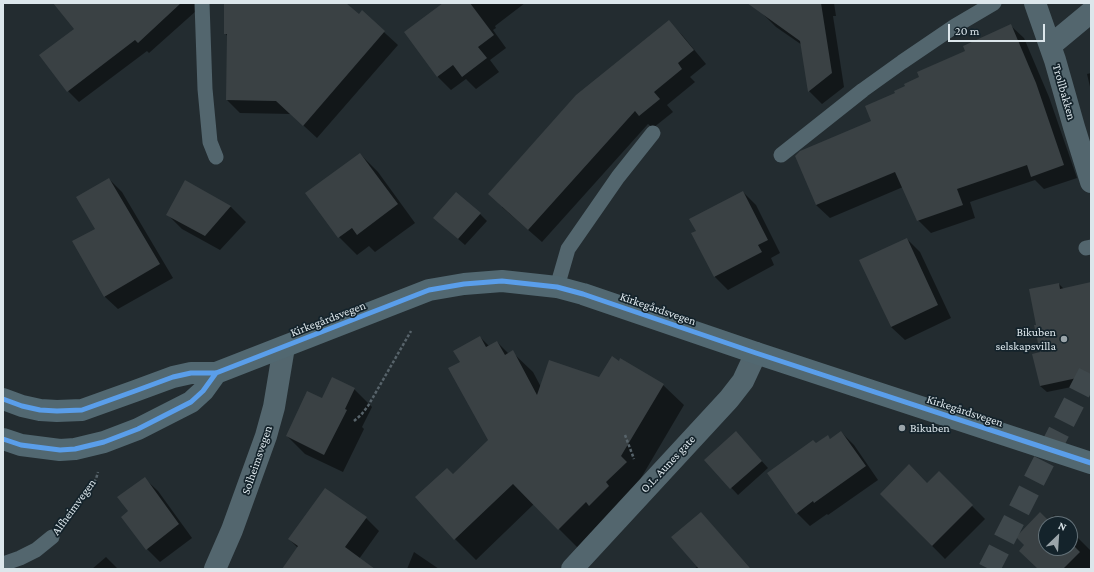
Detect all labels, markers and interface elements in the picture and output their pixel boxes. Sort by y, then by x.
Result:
scale bar [950,16,1047,42]
text: 20 m [955,24,979,38]
street label: Trollbakken [1049,62,1079,122]
street label: Kirkegårdsvegen [618,289,698,329]
street label: Kirkegårdsvegen [288,298,368,340]
place label: Bikuben selskapsvilla [995,325,1056,353]
marker: Bikuben selskapsvilla [1059,334,1069,344]
street label: Kirkegårdsvegen [925,392,1005,430]
place label: Bikuben [910,421,950,435]
marker: Bikuben [897,423,907,433]
street label: Solheimsvegen [238,424,276,496]
street label: O.L. Aunes gate [638,432,698,496]
street label: Alfheimvegen [49,476,99,538]
north arrow [1038,516,1078,556]
text: N [1057,519,1069,533]

